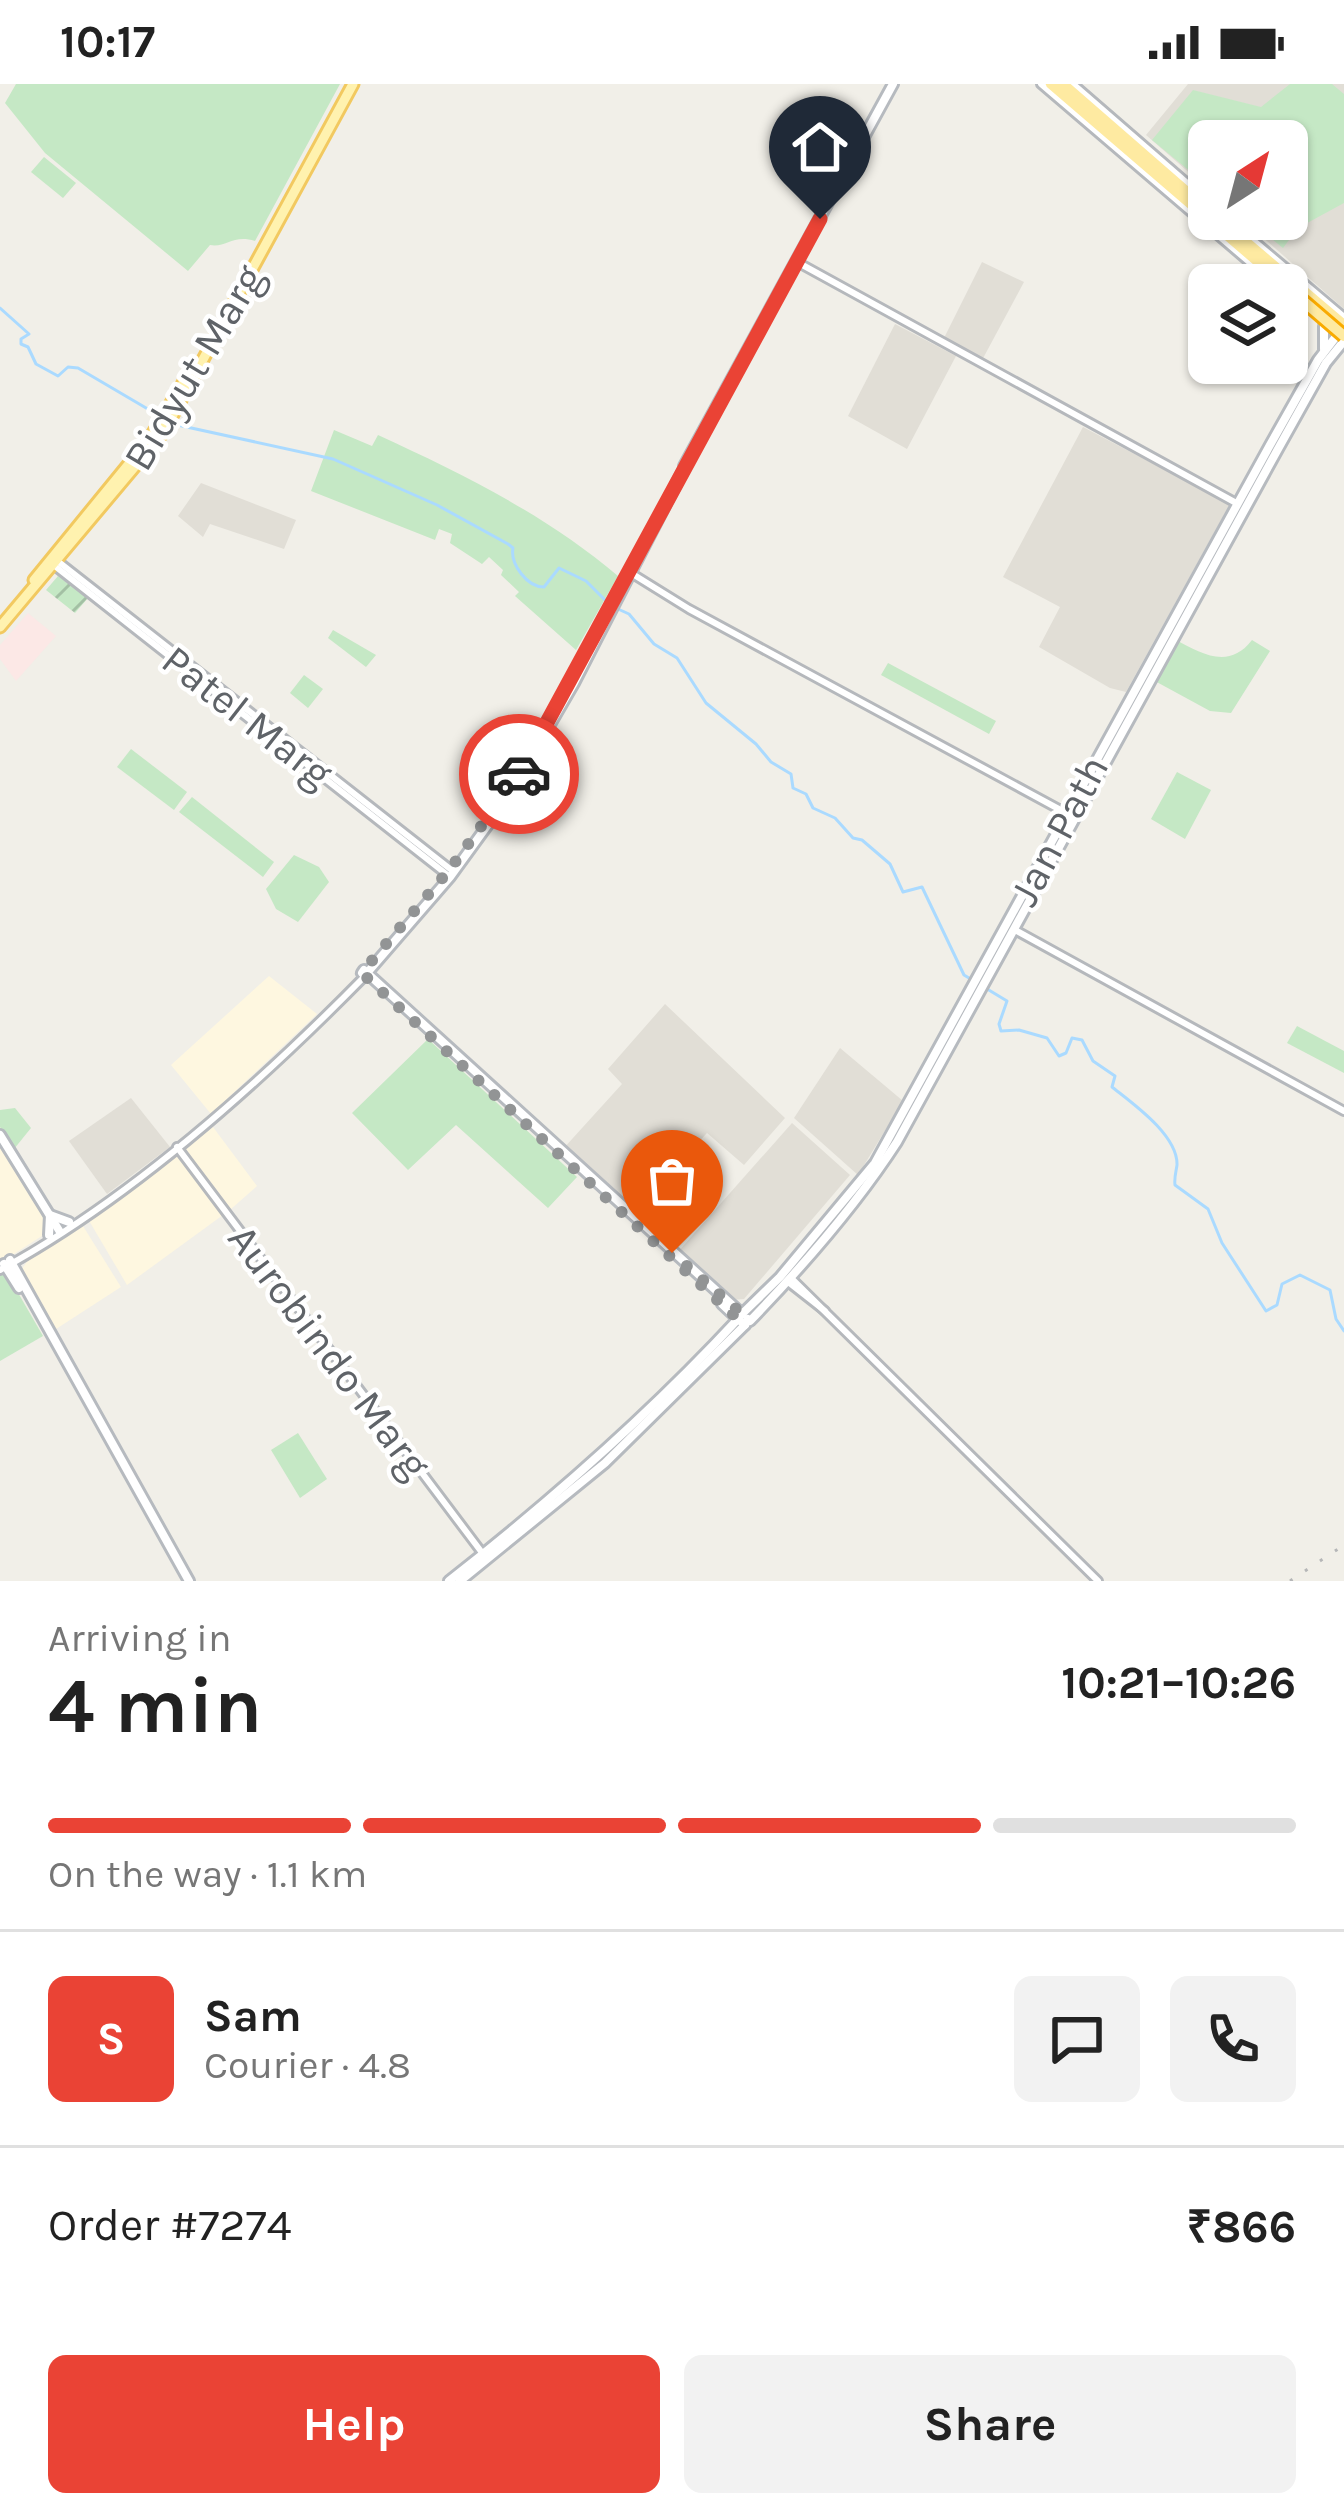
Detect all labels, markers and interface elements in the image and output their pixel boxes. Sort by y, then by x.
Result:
text: 10:17 [60,16,155,68]
pin [769,96,871,219]
icon: home [787,114,853,180]
north arrow [1188,120,1308,240]
map controls [1188,120,1308,384]
street label: Bidyut Marg [113,255,275,479]
button: layers [1188,264,1308,384]
street label: Patel Marg [152,635,343,799]
courier [459,714,579,834]
icon: car [486,741,552,807]
street label: Jan Path [999,747,1119,914]
pin [621,1130,723,1253]
icon: bag [639,1148,705,1214]
street label: Aurobindo Marg [217,1215,441,1489]
text: Arriving in [48,1615,231,1661]
text: 10:21–10:26 [1061,1657,1296,1709]
text: 4 min [48,1660,262,1752]
text: On the way · 1.1 km [48,1851,367,1897]
button: chat [1014,1976,1140,2102]
button: phone [1170,1976,1296,2102]
text: Sam [204,1990,302,2042]
text: S [97,2013,125,2065]
text: Courier · 4.8 [204,2042,411,2088]
text: Order #7274 [48,2199,292,2251]
text: ₹866 [1187,2201,1296,2253]
button: Help [48,2355,660,2493]
button: Share [684,2355,1296,2493]

